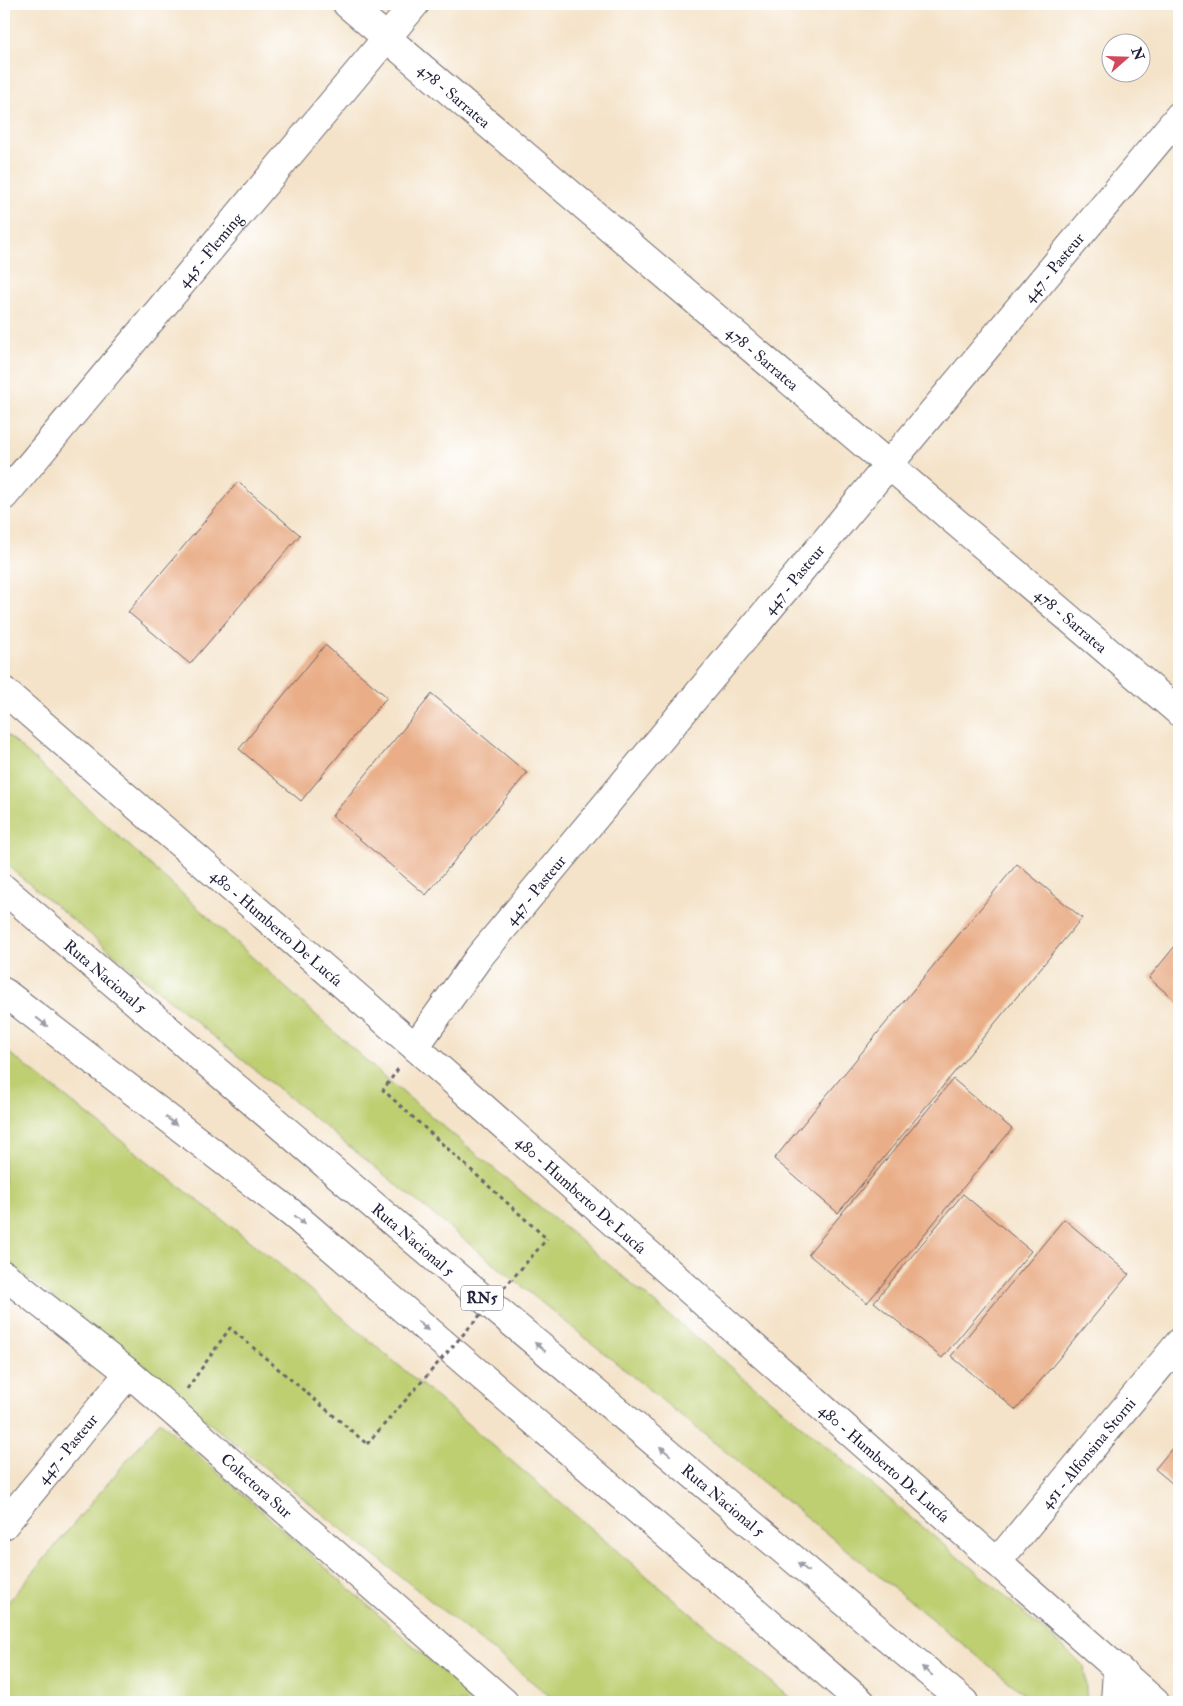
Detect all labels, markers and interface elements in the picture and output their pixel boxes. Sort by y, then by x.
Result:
north arrow [1100,32,1150,82]
text: N [1127,44,1148,63]
street label: 478 - Sarratea [413,60,494,133]
street label: 445 - Fleming [174,208,248,292]
street label: 447 - Pasteur [1019,229,1089,307]
street label: 478 - Sarratea [722,322,803,395]
street label: 447 - Pasteur [759,541,829,619]
street label: 478 - Sarratea [1030,585,1111,658]
street label: 447 - Pasteur [501,851,571,929]
street label: 480 - Humberto De Lucía [206,865,347,991]
street label: Ruta Nacional 5 [60,936,151,1018]
one-way arrow [35,1017,49,1027]
one-way arrow [164,1116,178,1126]
street label: 480 - Humberto De Lucía [511,1132,651,1259]
street label: Ruta Nacional 5 [367,1199,458,1281]
one-way arrow [293,1215,306,1226]
road number: RN5 [461,1286,503,1310]
one-way arrow [417,1320,429,1331]
one-way arrow [534,1341,547,1352]
street label: 451 - Alfonsina Storni [1037,1394,1140,1513]
street label: 480 - Humberto De Lucía [814,1400,954,1527]
street label: 447 - Pasteur [33,1410,102,1488]
one-way arrow [659,1445,671,1457]
street label: Colectora Sur [216,1449,296,1523]
street label: Ruta Nacional 5 [677,1460,769,1542]
one-way arrow [796,1561,809,1572]
one-way arrow [921,1666,933,1677]

